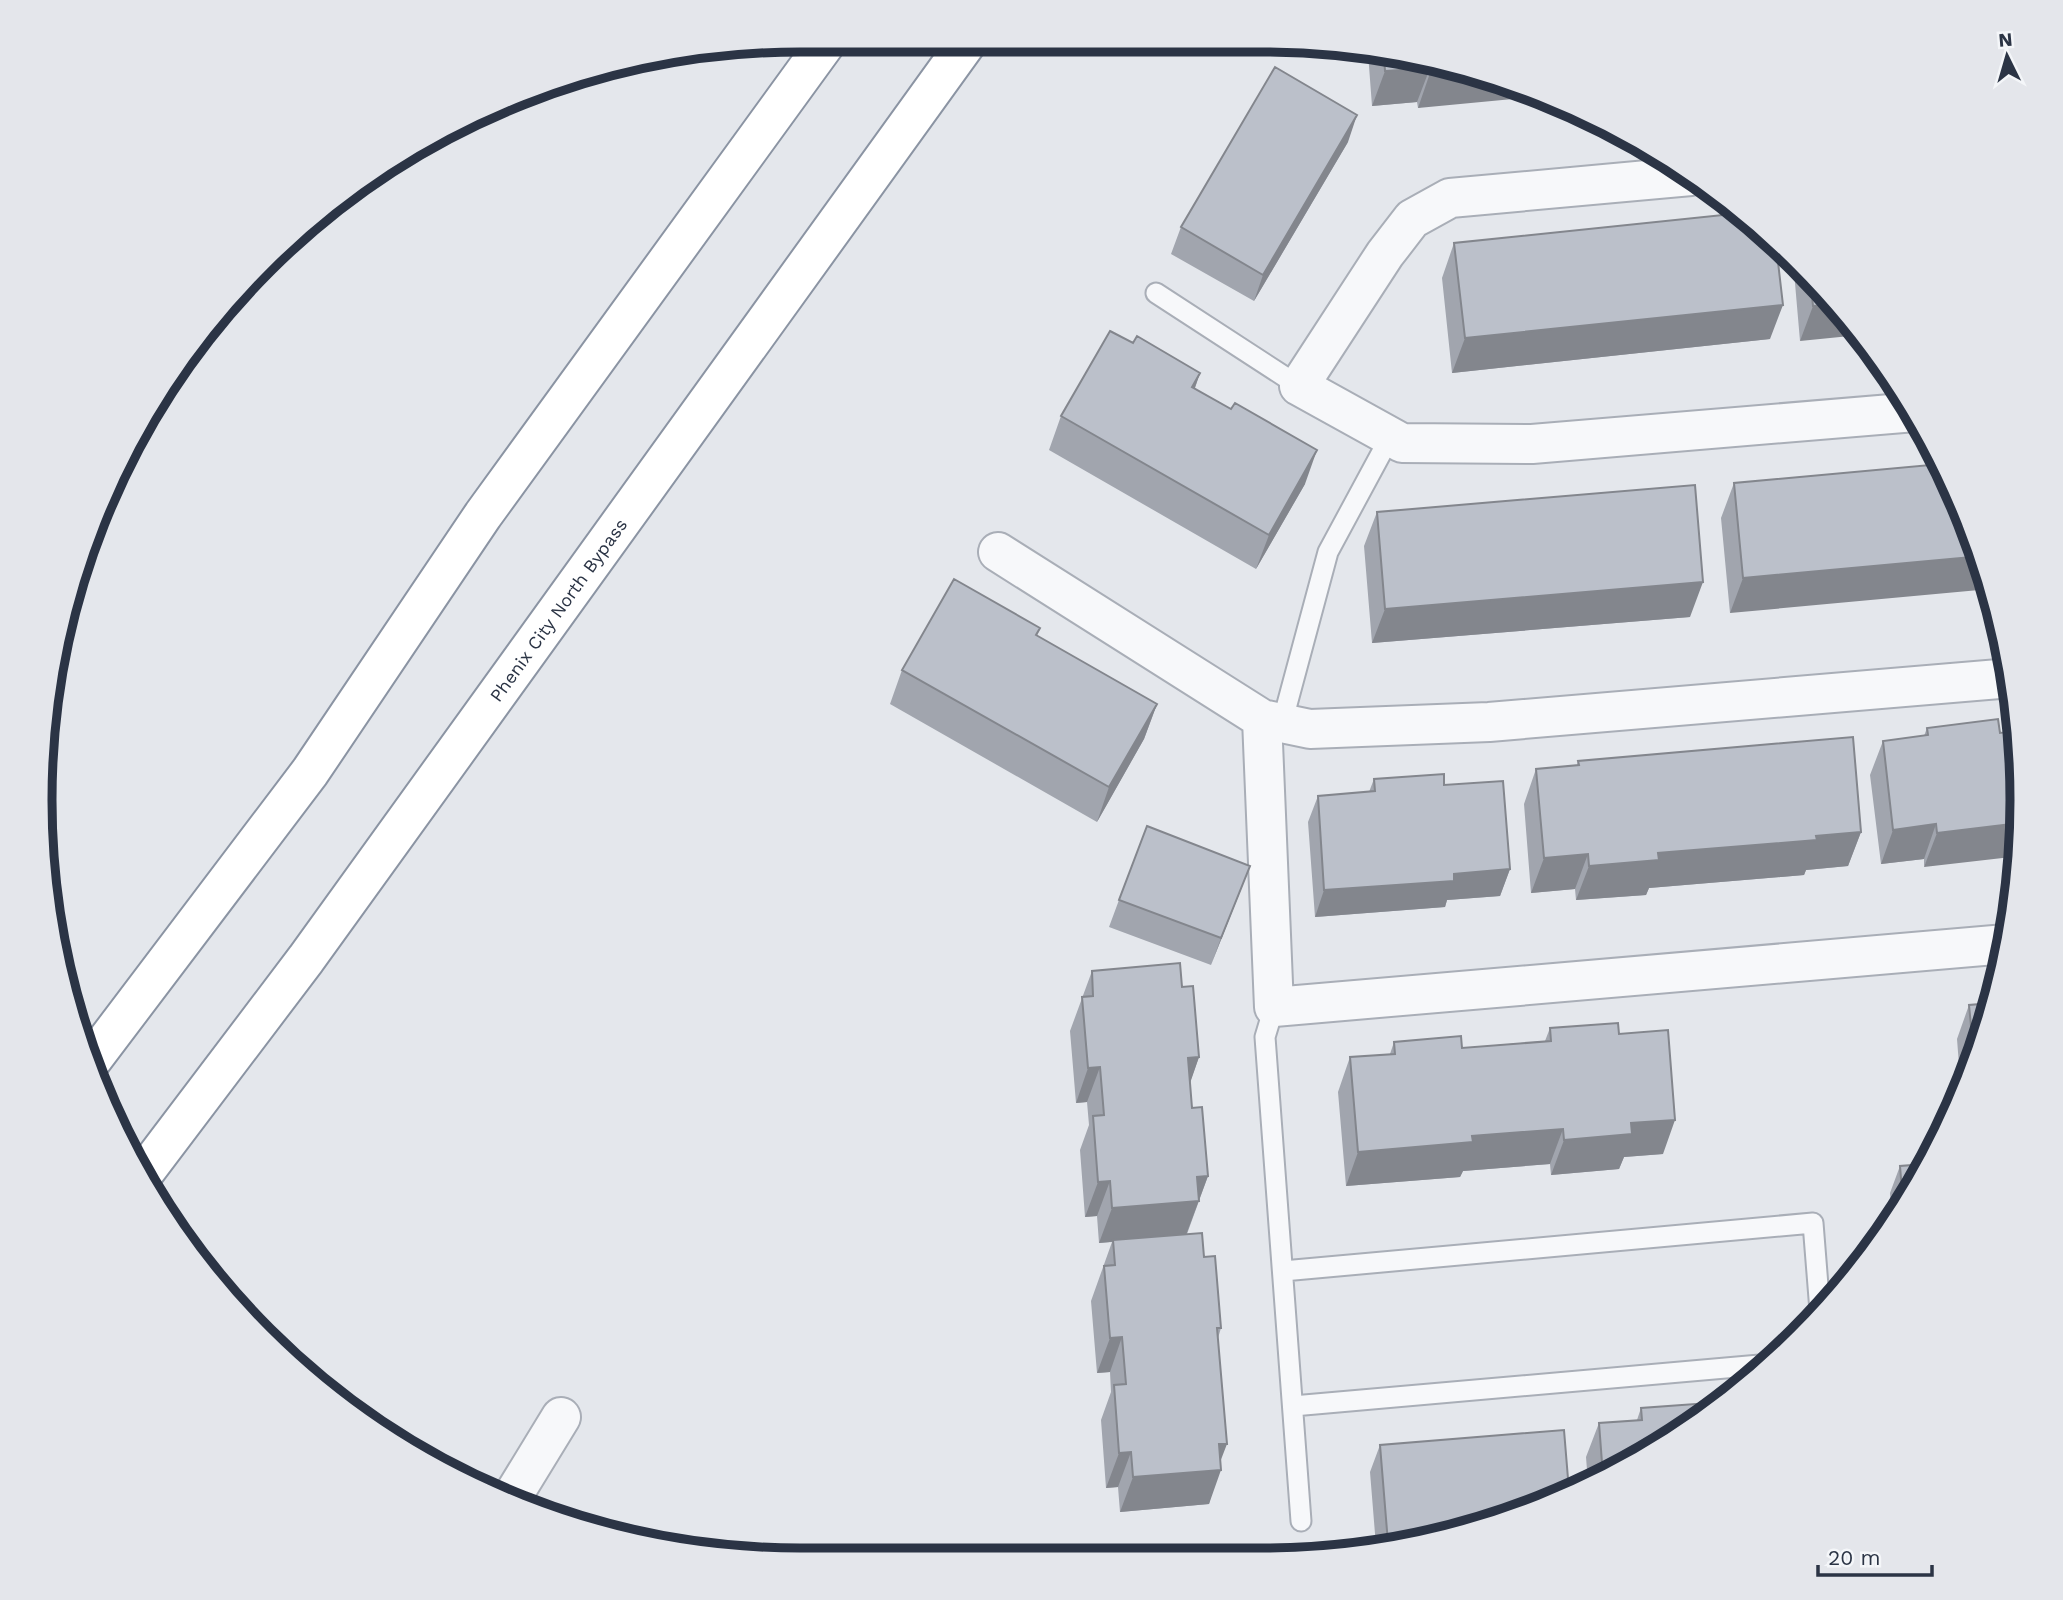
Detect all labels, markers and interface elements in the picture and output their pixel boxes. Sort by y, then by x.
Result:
north arrow [1972,21,2042,91]
text: N [1998,27,2014,52]
street label: Phenix City North Bypass [485,514,631,705]
scale bar [1818,1534,1932,1578]
text: 20 m [1828,1545,1880,1570]

